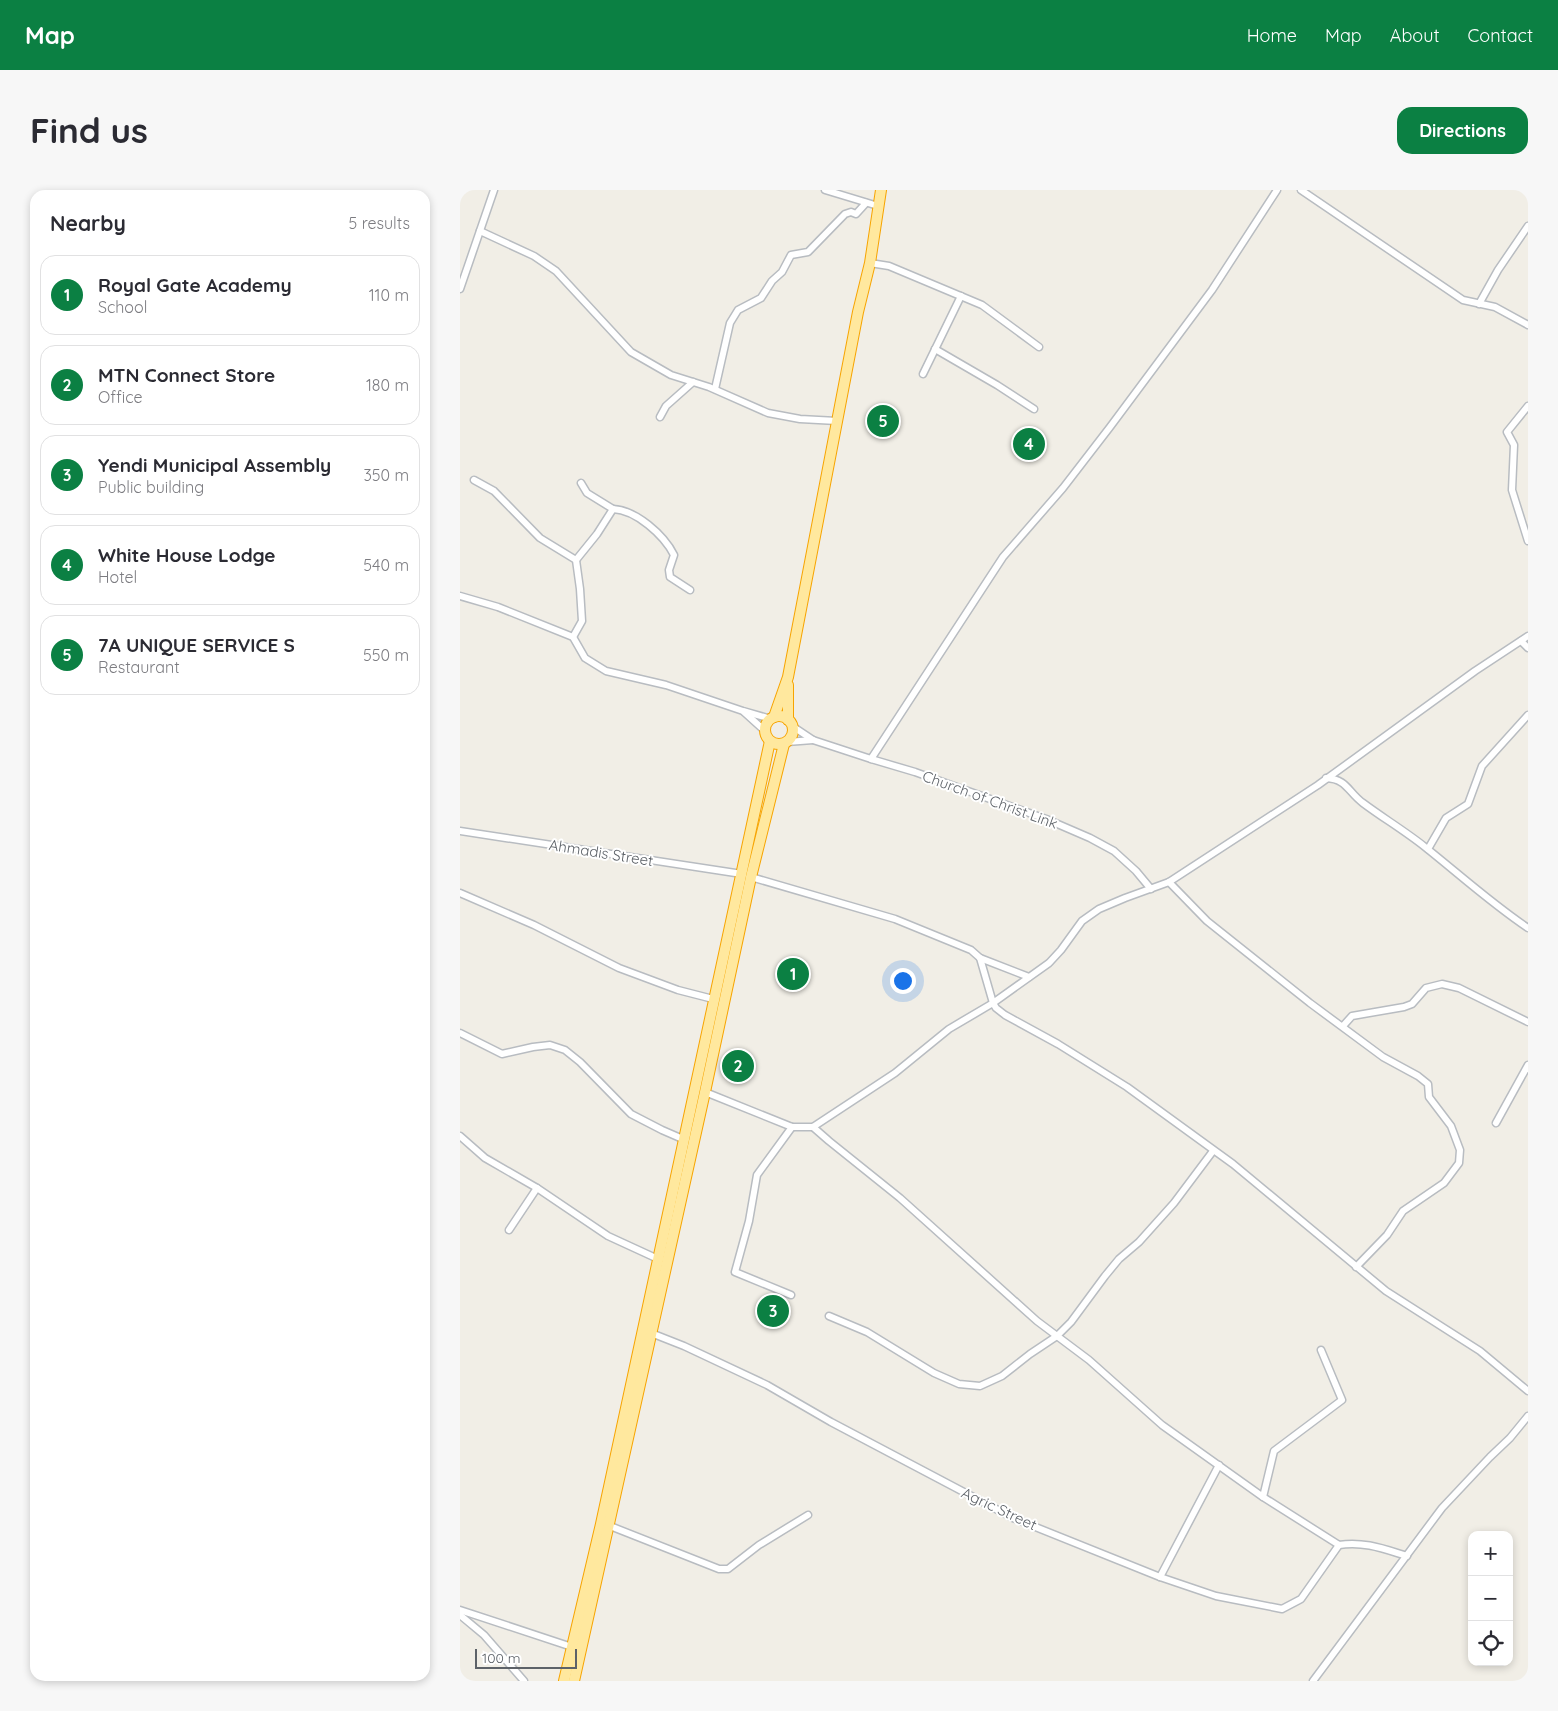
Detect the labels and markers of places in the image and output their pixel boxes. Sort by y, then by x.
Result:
pin: 5 [867,402,899,440]
pin: 4 [1013,425,1045,463]
pin: 1 [777,955,809,993]
pin: 2 [722,1047,754,1085]
pin: 3 [757,1292,789,1330]

